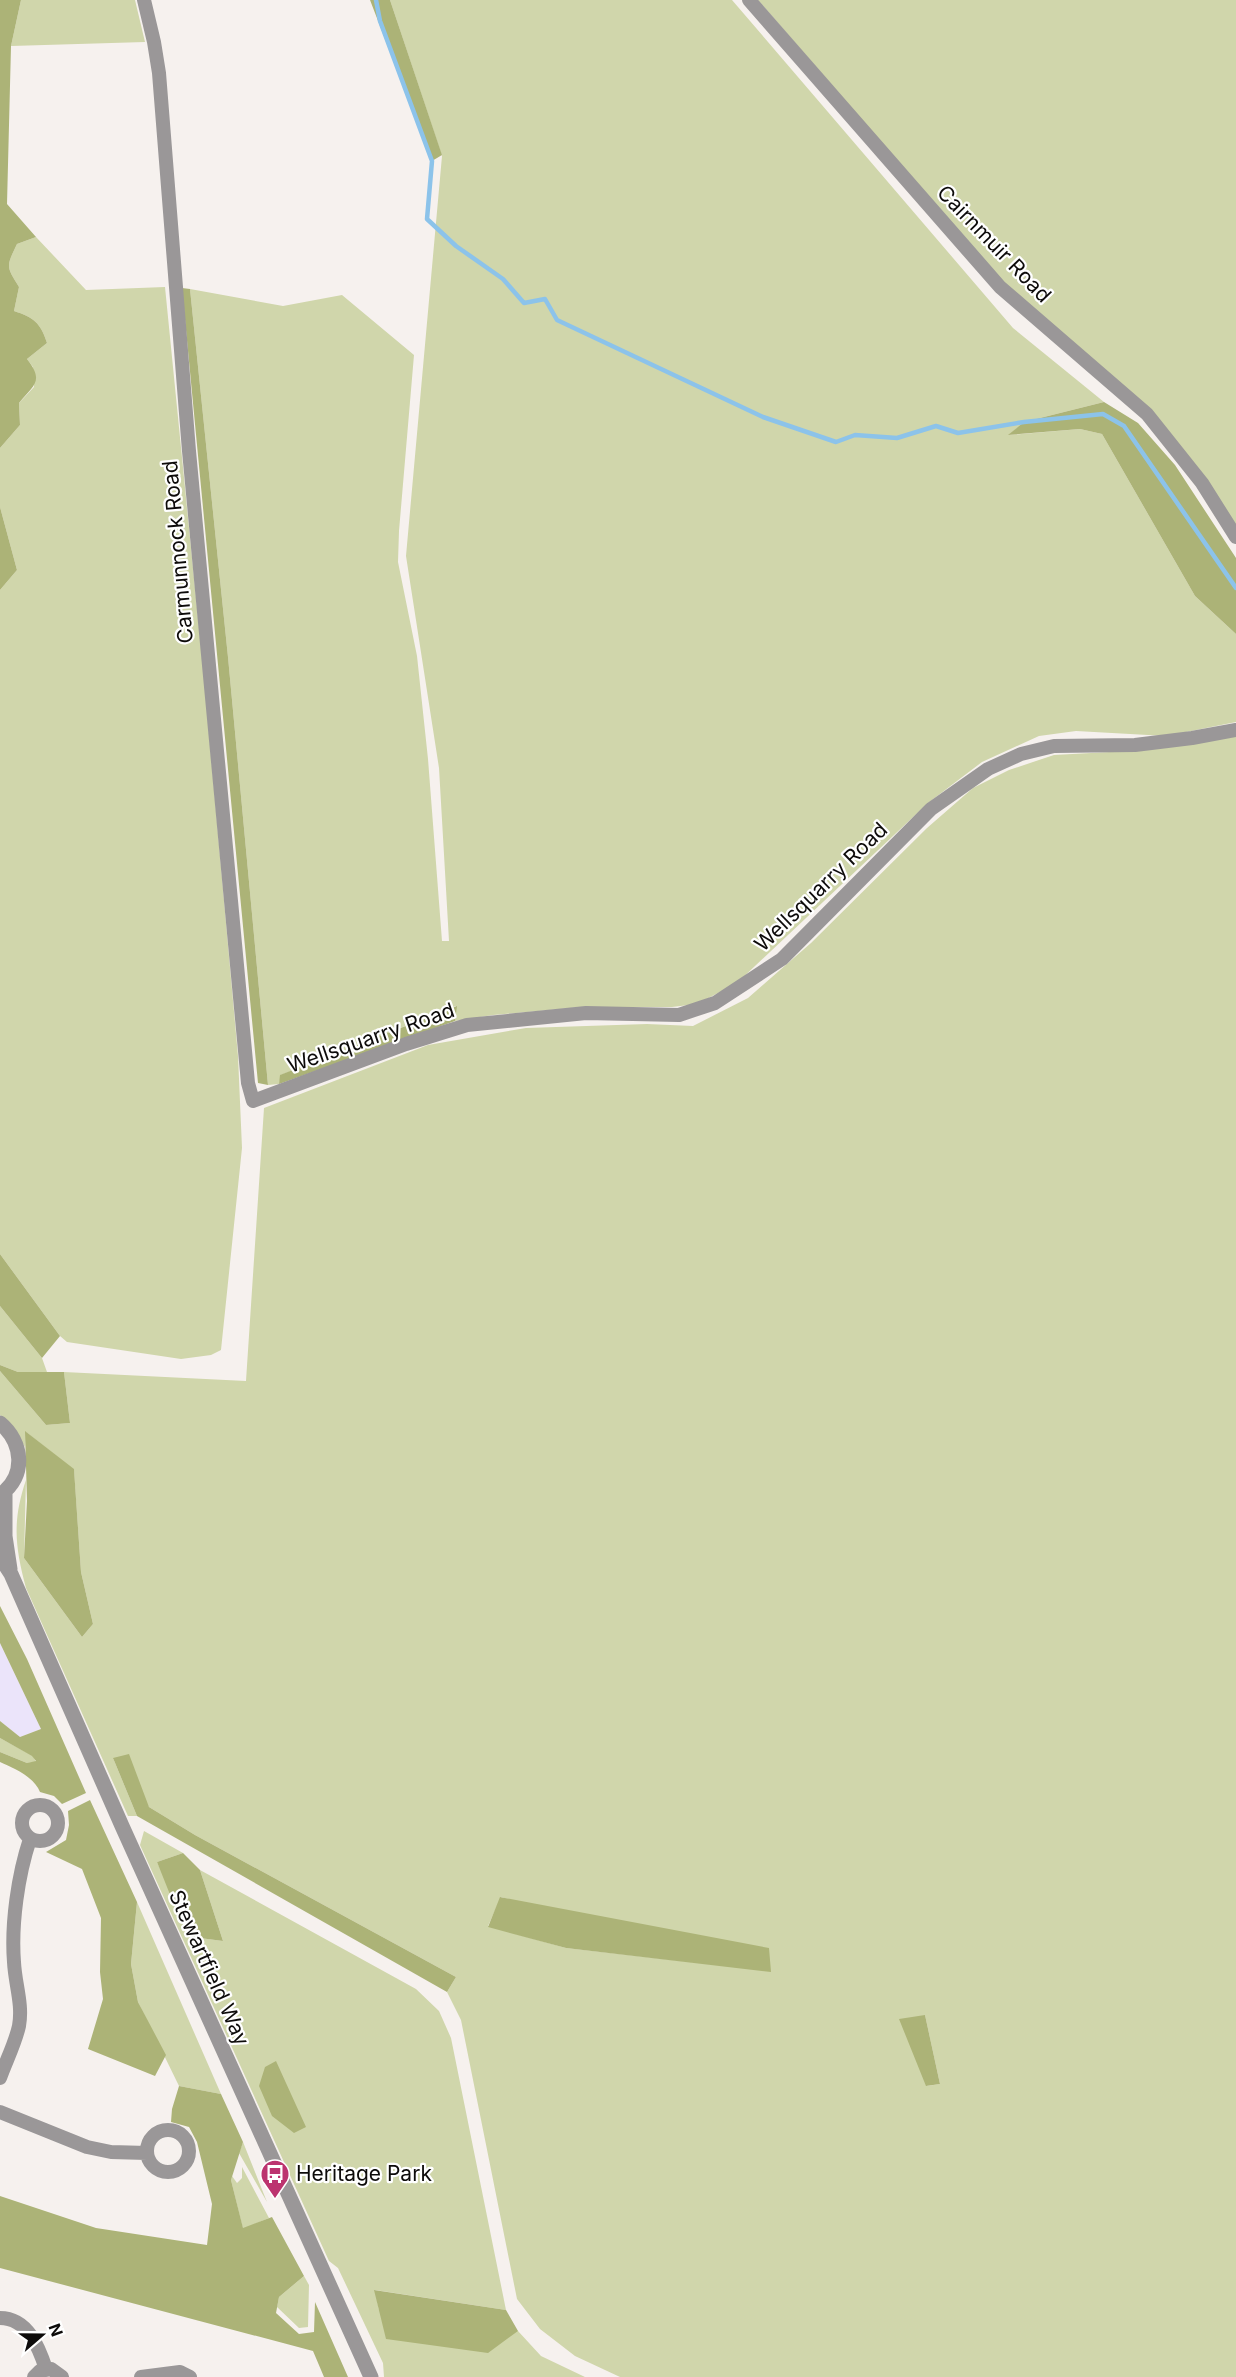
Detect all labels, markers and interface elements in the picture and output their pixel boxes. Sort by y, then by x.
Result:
street label: Cairnmuir Road [932,180,1057,307]
street label: Carmunnock Road [157,459,198,645]
street label: Wellsquarry Road [749,817,892,956]
street label: Wellsquarry Road [284,997,458,1078]
street label: Stewartfield Way [164,1886,255,2050]
bus stop icon: Heritage Park [259,2158,291,2200]
place label: Heritage Park [296,2161,432,2186]
north arrow [12,2305,72,2365]
text: N [45,2321,68,2339]

